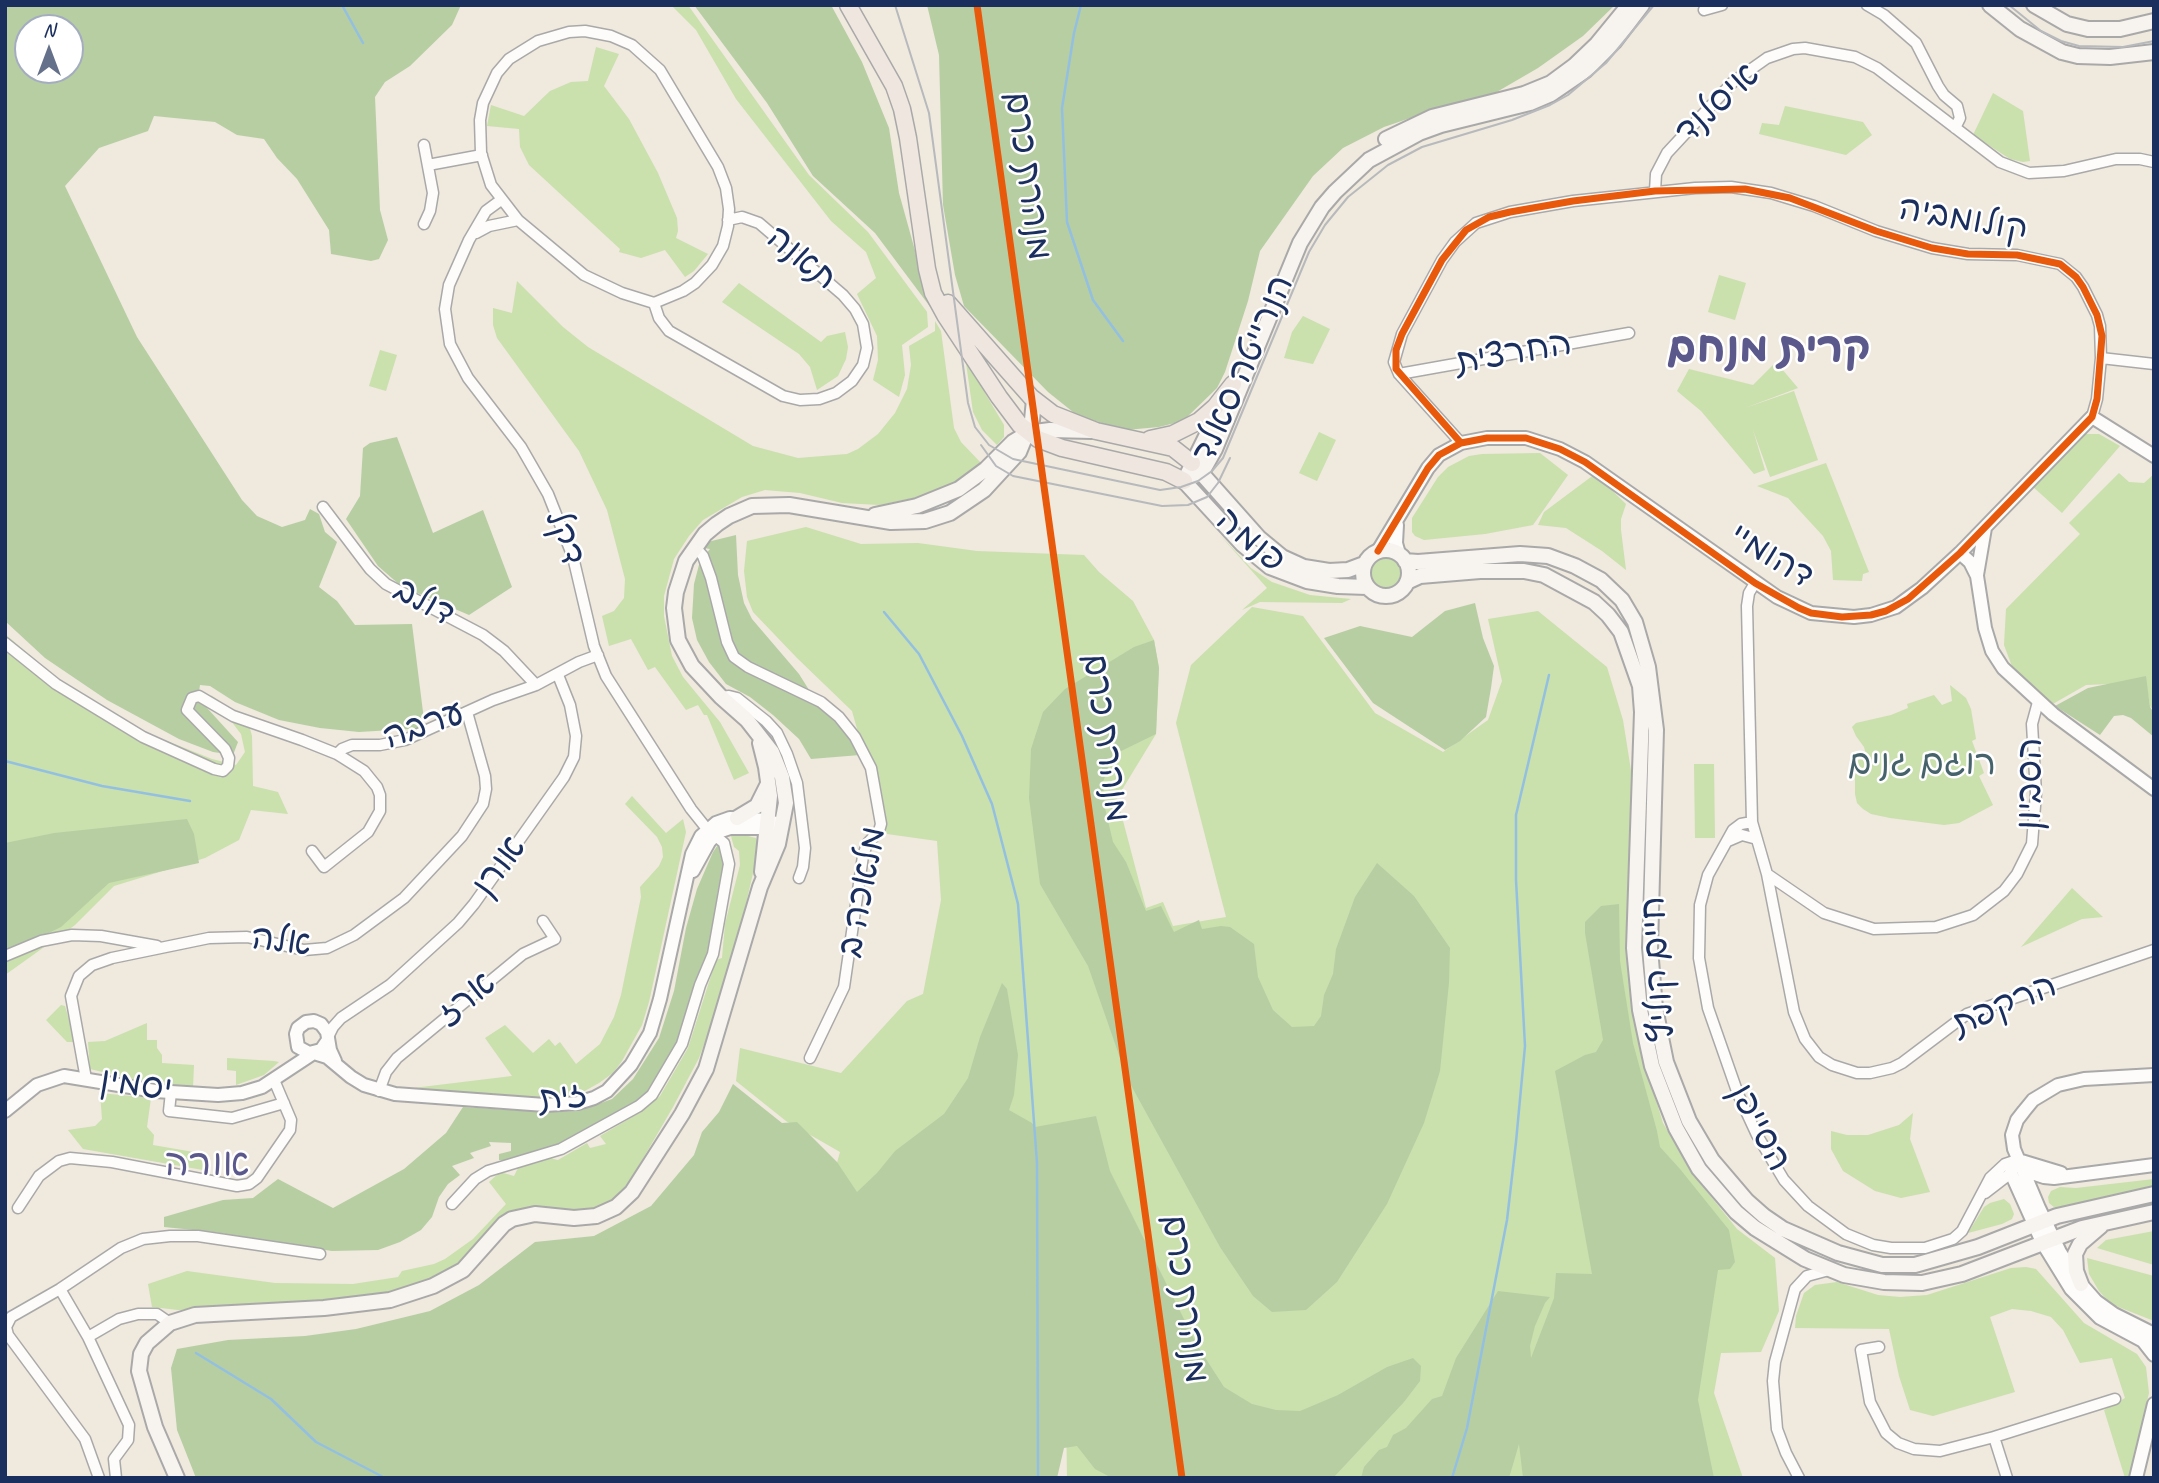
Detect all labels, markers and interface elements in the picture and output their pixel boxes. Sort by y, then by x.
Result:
north arrow [14,14,84,84]
text: N [43,18,55,42]
street label: איסלנד [1667,54,1769,154]
street label: מנהרת כרם [994,89,1060,263]
street label: קולומביה [1895,188,2031,252]
street label: תאנה [757,217,845,301]
street label: הנרייטה סאלד [1184,269,1304,469]
street label: החרצית [1453,323,1575,385]
district label: קרית מנחם [1667,325,1871,375]
street label: פנמה [1206,500,1294,582]
street label: דקל [535,505,593,571]
street label: דהומיי [1721,515,1821,599]
street label: דולב [386,569,462,637]
street label: מנהרת כרם [1072,651,1138,825]
street label: ערבה [378,693,470,759]
street label: הסביון [2009,737,2053,831]
park label: רוגם גנים [1848,744,1996,786]
street label: מלאכה ב [830,823,896,961]
street label: אורן [464,829,536,905]
street label: חיים קוליץ [1633,895,1685,1043]
street label: אלה [249,918,313,966]
street label: ארז [429,963,505,1037]
street label: הרקפת [1947,965,2063,1047]
street label: יסמין [97,1060,175,1112]
street label: זית [536,1074,590,1122]
street label: הסייפן [1719,1077,1799,1179]
district label: אורה [164,1142,250,1188]
street label: מנהרת כרם [1151,1212,1217,1386]

